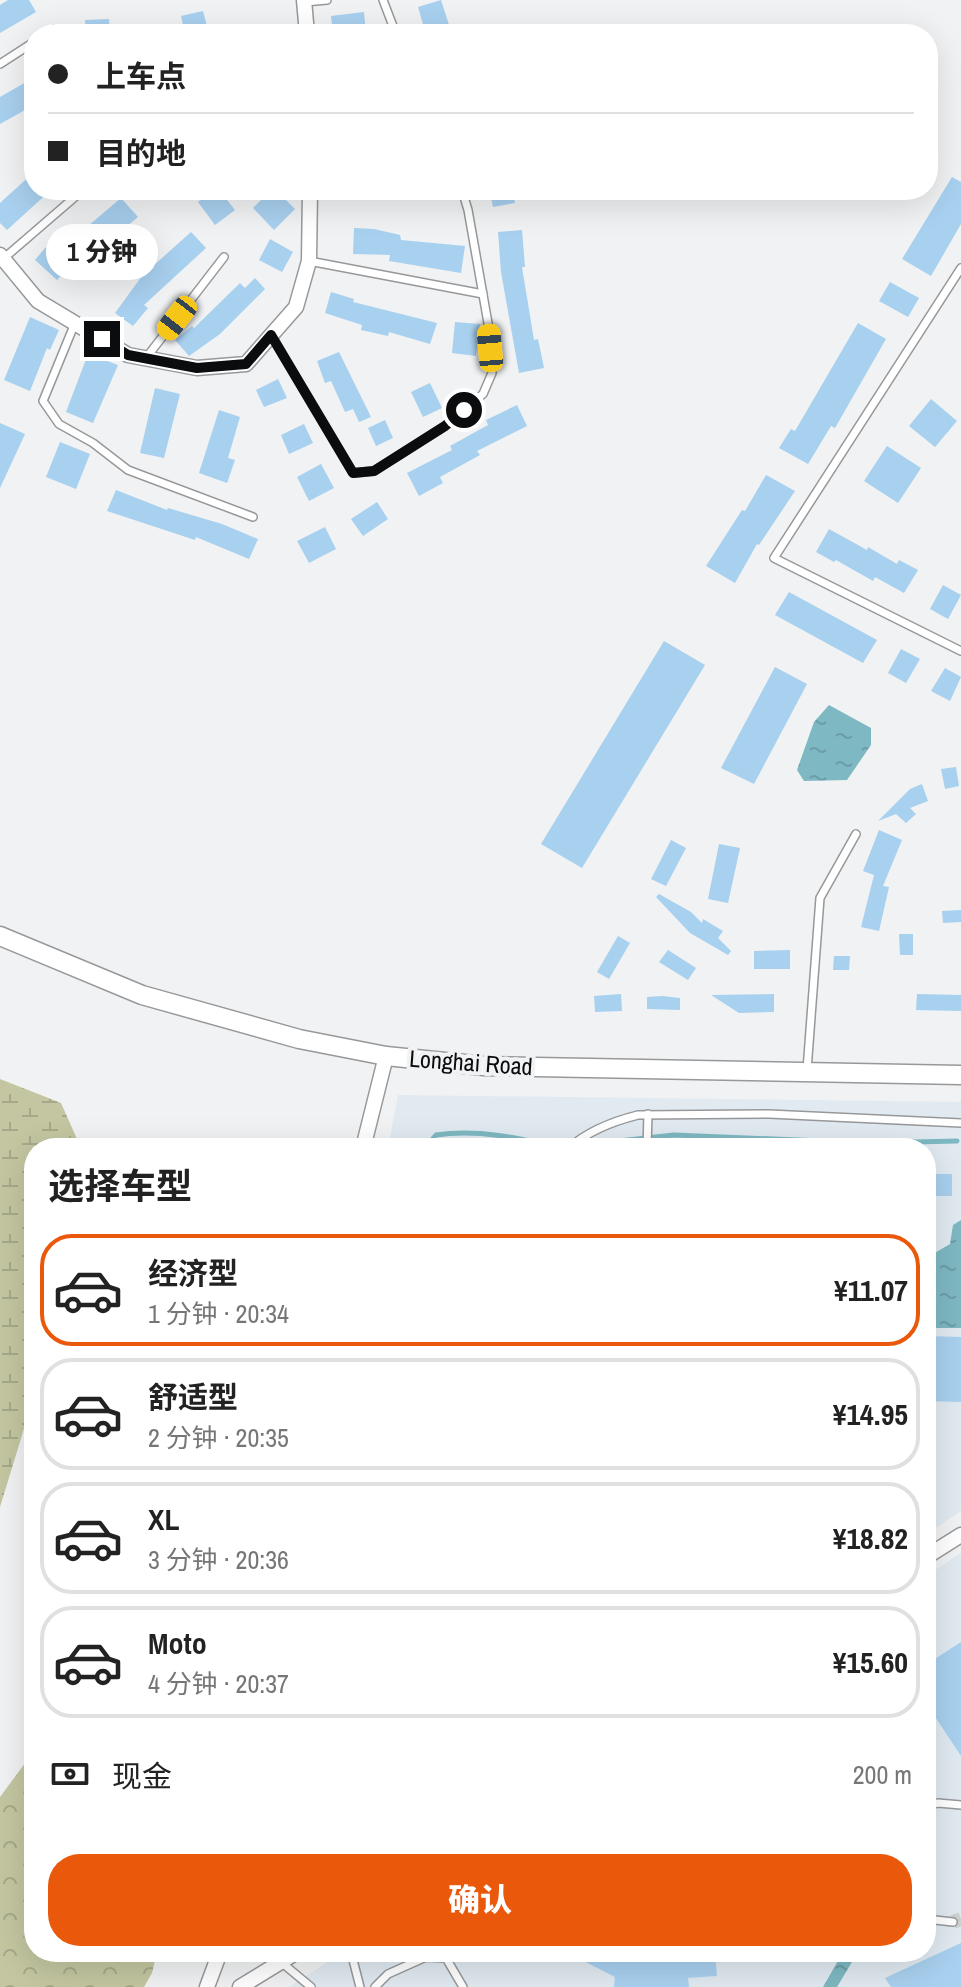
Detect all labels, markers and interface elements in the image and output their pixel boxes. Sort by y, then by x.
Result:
text: 上车点 [96,56,186,96]
text: 目的地 [96,133,186,173]
callout: 1 分钟 [46,223,158,279]
text: 1 分钟 [67,234,137,269]
car [153,292,201,344]
route end [84,321,120,357]
car [476,323,504,373]
route start [446,392,482,428]
street label: Longhai Road [408,1042,534,1082]
text: 选择车型 [48,1162,192,1210]
text: 经济型 [148,1253,238,1293]
icon: car [52,1254,124,1326]
text: ¥11.07 [834,1270,908,1310]
text: 1 分钟 · 20:34 [148,1296,289,1331]
text: 舒适型 [148,1377,238,1417]
icon: car [52,1378,124,1450]
text: ¥14.95 [833,1394,908,1434]
text: 2 分钟 · 20:35 [148,1420,289,1455]
text: XL [148,1499,179,1539]
icon: car [52,1502,124,1574]
text: ¥18.82 [833,1518,908,1558]
text: 3 分钟 · 20:36 [148,1542,289,1577]
text: Moto [148,1623,207,1663]
icon: car [52,1626,124,1698]
text: ¥15.60 [833,1642,908,1682]
text: 4 分钟 · 20:37 [148,1666,289,1701]
icon: cash [48,1752,92,1796]
text: 现金 [112,1756,172,1796]
text: 200 m [853,1757,912,1792]
button: 确认 [48,1854,912,1946]

